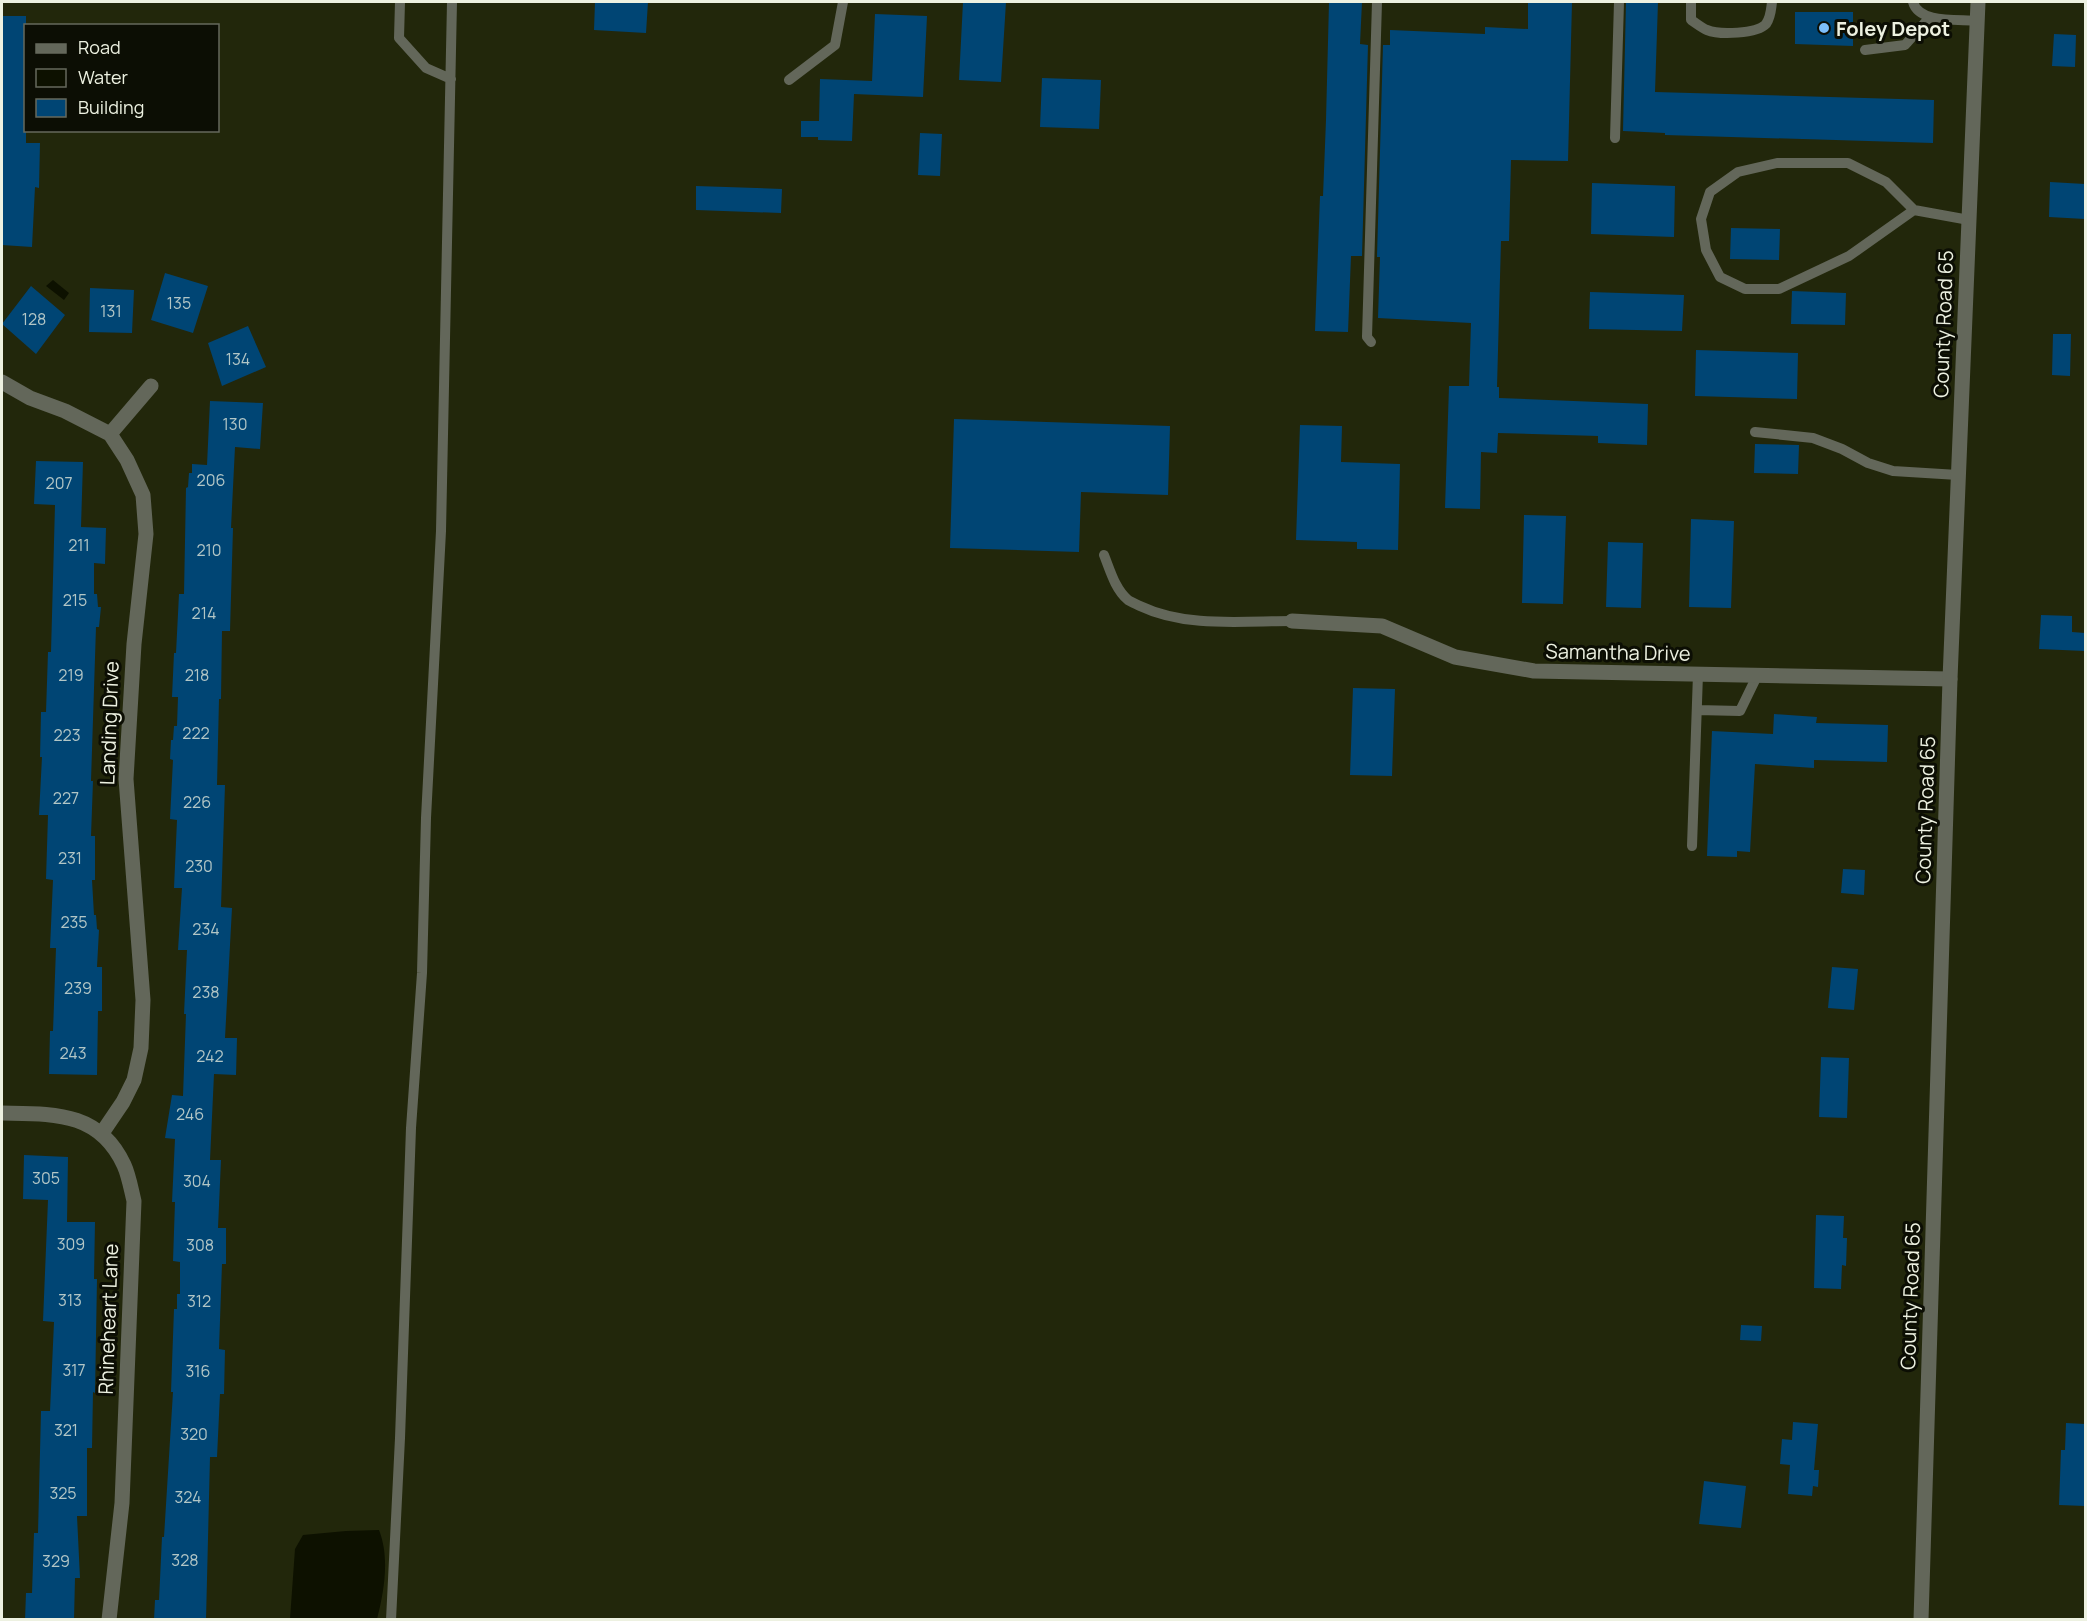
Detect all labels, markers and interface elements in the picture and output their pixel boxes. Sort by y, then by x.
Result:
place label: Foley Depot [1836,15,1950,42]
marker: Foley Depot [1817,21,1831,35]
legend [24,24,219,132]
text: Road [78,35,121,59]
text: Water [78,65,128,89]
text: Building [78,95,144,119]
street label: County Road 65 [1927,250,1959,398]
house number: 135 [167,292,191,314]
house number: 131 [100,300,122,322]
house number: 128 [22,308,46,330]
house number: 134 [226,348,250,370]
house number: 130 [223,413,247,435]
house number: 206 [197,469,225,491]
house number: 207 [46,472,72,494]
house number: 211 [68,534,90,556]
house number: 210 [196,539,222,561]
house number: 215 [63,589,87,611]
house number: 214 [192,602,216,624]
street label: Samantha Drive [1545,637,1691,667]
street label: Landing Drive [93,660,125,786]
house number: 219 [58,664,84,686]
house number: 218 [185,664,209,686]
house number: 222 [182,722,210,744]
house number: 223 [53,724,81,746]
street label: County Road 65 [1909,736,1941,884]
house number: 227 [53,787,79,809]
house number: 226 [183,791,211,813]
house number: 231 [58,847,82,869]
house number: 230 [185,855,213,877]
house number: 235 [60,911,88,933]
house number: 234 [192,918,220,940]
house number: 239 [64,977,92,999]
house number: 238 [192,981,220,1003]
house number: 243 [59,1042,87,1064]
house number: 242 [196,1045,224,1067]
house number: 246 [176,1103,204,1125]
house number: 305 [32,1167,60,1189]
house number: 304 [183,1170,211,1192]
street label: County Road 65 [1894,1222,1926,1370]
house number: 309 [57,1233,85,1255]
house number: 308 [186,1234,214,1256]
street label: Rhineheart Lane [92,1243,124,1395]
house number: 313 [58,1289,82,1311]
house number: 312 [187,1290,211,1312]
house number: 317 [62,1359,86,1381]
house number: 316 [185,1360,211,1382]
house number: 321 [54,1419,78,1441]
house number: 320 [180,1423,208,1445]
house number: 325 [49,1482,77,1504]
house number: 324 [174,1486,202,1508]
house number: 328 [171,1549,199,1571]
house number: 329 [42,1550,70,1572]

